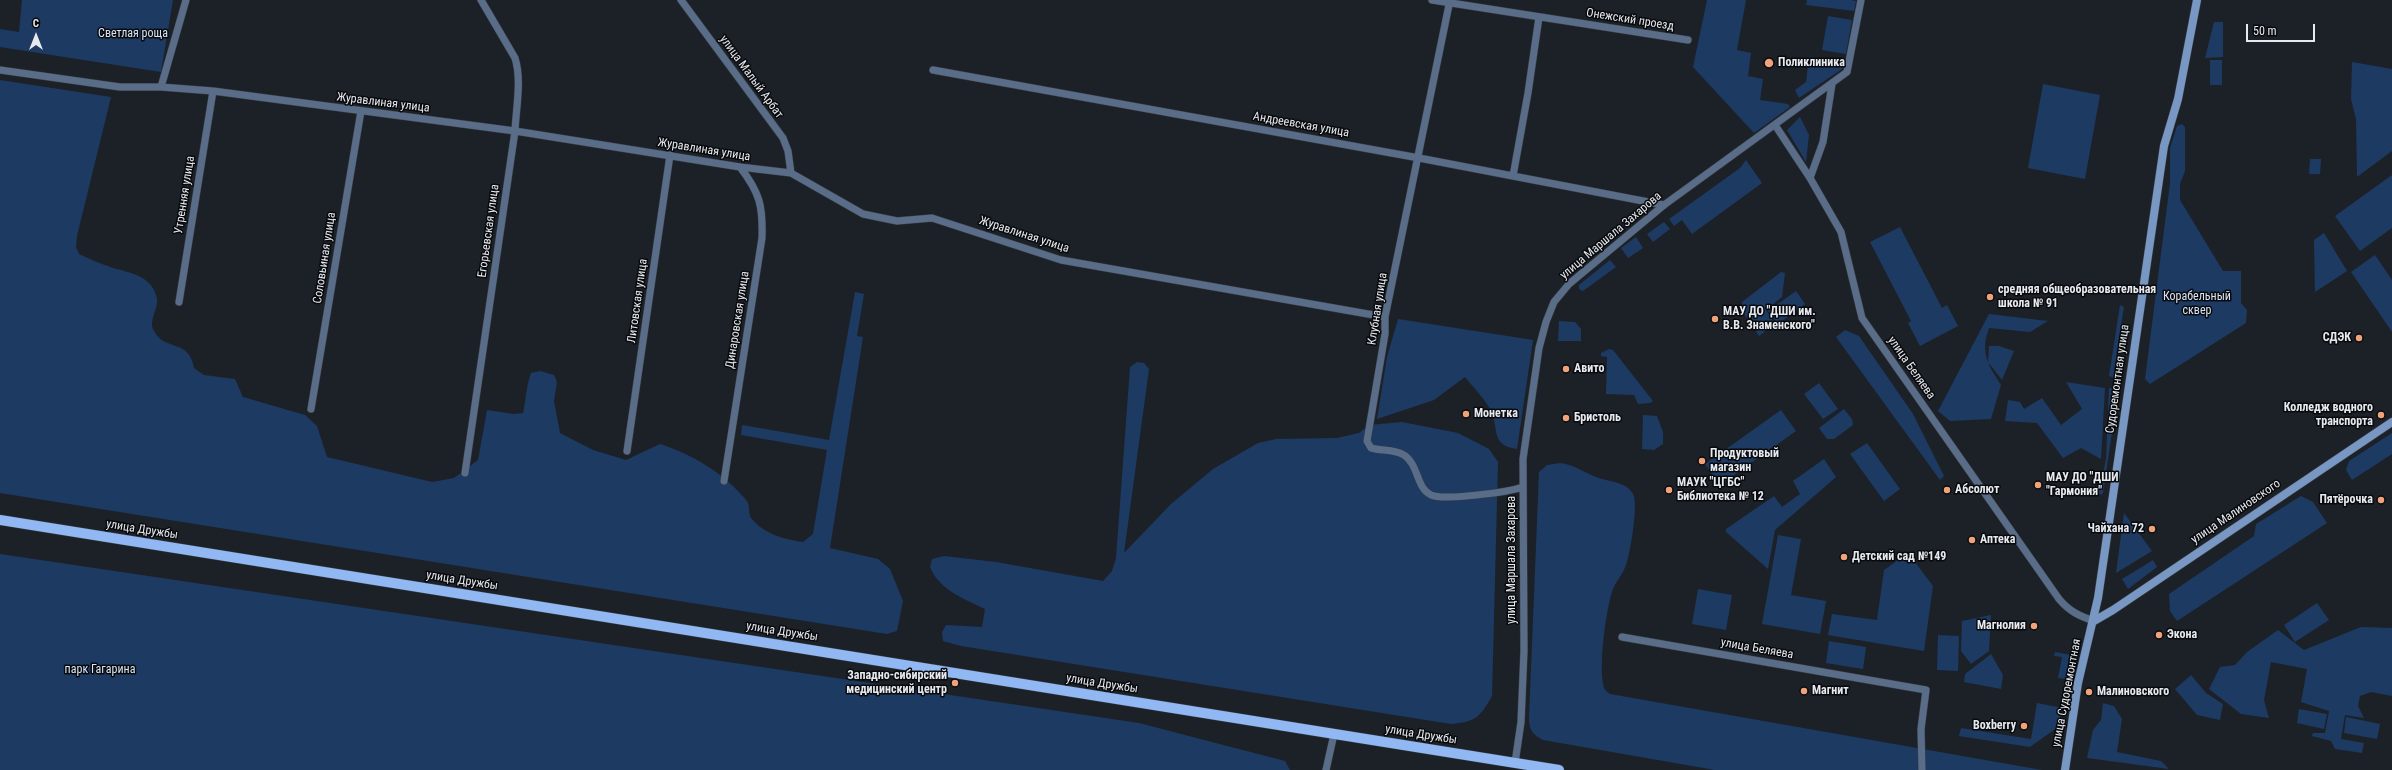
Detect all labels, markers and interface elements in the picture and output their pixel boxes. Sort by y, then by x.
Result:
street label: Онежский проезд [1585,6,1675,34]
north arrow [16,16,56,56]
scale bar [2248,16,2317,42]
text: С [33,17,39,30]
text: 50 m [2253,24,2277,38]
park label: Светлая роща [98,27,168,41]
street label: улица Малый Арбат [716,33,786,121]
place label: Поликлиника [1778,56,1845,70]
marker: Поликлиника [1763,57,1775,69]
street label: Журавлиная улица [336,90,430,116]
street label: Андреевская улица [1252,109,1350,141]
street label: Журавлиная улица [657,136,751,164]
street label: Утренняя улица [172,155,198,235]
street label: Егорьевская улица [475,183,503,279]
street label: улица Маршала Захарова [1557,189,1665,283]
street label: Соловьиная улица [311,211,339,305]
street label: Журавлиная улица [977,214,1071,256]
street label: Литовская улица [625,258,651,344]
street label: Динаровская улица [723,270,753,370]
street label: Клубная улица [1365,272,1391,346]
place label: средняя общеобразовательная школа № 91 [1998,283,2156,311]
park label: Корабельный сквер [2163,290,2231,318]
marker: средняя общеобразовательная школа № 91 [1985,292,1995,302]
place label: МАУ ДО "ДШИ им. В.В. Знаменского" [1723,305,1816,333]
marker: МАУ ДО "ДШИ им. В.В. Знаменского" [1710,314,1720,324]
street label: Судоремонтная улица [2103,324,2133,434]
place label: СДЭК [2323,331,2351,345]
marker: СДЭК [2354,333,2364,343]
street label: улица Беляева [1884,334,1938,402]
place label: Авито [1574,362,1604,376]
marker: Авито [1561,364,1571,374]
place label: Колледж водного транспорта [2284,401,2373,429]
place label: Монетка [1474,407,1518,421]
marker: Монетка [1461,409,1471,419]
marker: Колледж водного транспорта [2376,410,2386,420]
place label: Бристоль [1574,411,1621,425]
marker: Бристоль [1561,413,1571,423]
place label: Продуктовый магазин [1710,447,1779,475]
marker: Продуктовый магазин [1697,456,1707,466]
place label: МАУ ДО "ДШИ "Гармония" [2046,471,2118,499]
place label: МАУК "ЦГБС" Библиотека № 12 [1677,476,1764,504]
street label: улица Малиновского [2189,477,2283,547]
marker: МАУ ДО "ДШИ "Гармония" [2033,480,2043,490]
place label: Абсолют [1955,483,1999,497]
marker: МАУК "ЦГБС" Библиотека № 12 [1664,485,1674,495]
marker: Абсолют [1942,485,1952,495]
place label: Пятёрочка [2319,493,2373,507]
marker: Пятёрочка [2376,495,2386,505]
street label: улица Маршала Захарова [1505,496,1519,624]
street label: улица Дружбы [105,517,179,543]
place label: Чайхана 72 [2087,522,2144,536]
marker: Чайхана 72 [2147,524,2157,534]
place label: Аптека [1980,533,2015,547]
marker: Аптека [1967,535,1977,545]
place label: Детский сад №149 [1852,550,1946,564]
marker: Детский сад №149 [1839,552,1849,562]
street label: улица Дружбы [425,568,499,594]
street label: улица Дружбы [745,619,819,645]
place label: Магнолия [1977,619,2026,633]
marker: Магнолия [2029,621,2039,631]
place label: Экона [2167,628,2197,642]
marker: Экона [2154,630,2164,640]
street label: улица Беляева [1720,636,1794,662]
street label: улица Судоремонтная [2049,638,2085,748]
park label: парк Гагарина [65,663,135,677]
place label: Западно-сибирский медицинский центр [846,669,947,697]
street label: улица Дружбы [1065,671,1139,697]
marker: Западно-сибирский медицинский центр [950,678,960,688]
place label: Магнит [1812,684,1849,698]
place label: Малиновского [2097,685,2169,699]
marker: Магнит [1799,686,1809,696]
marker: Малиновского [2084,687,2094,697]
place label: Boxberry [1973,719,2016,733]
marker: Boxberry [2019,721,2029,731]
street label: улица Дружбы [1384,722,1458,748]

